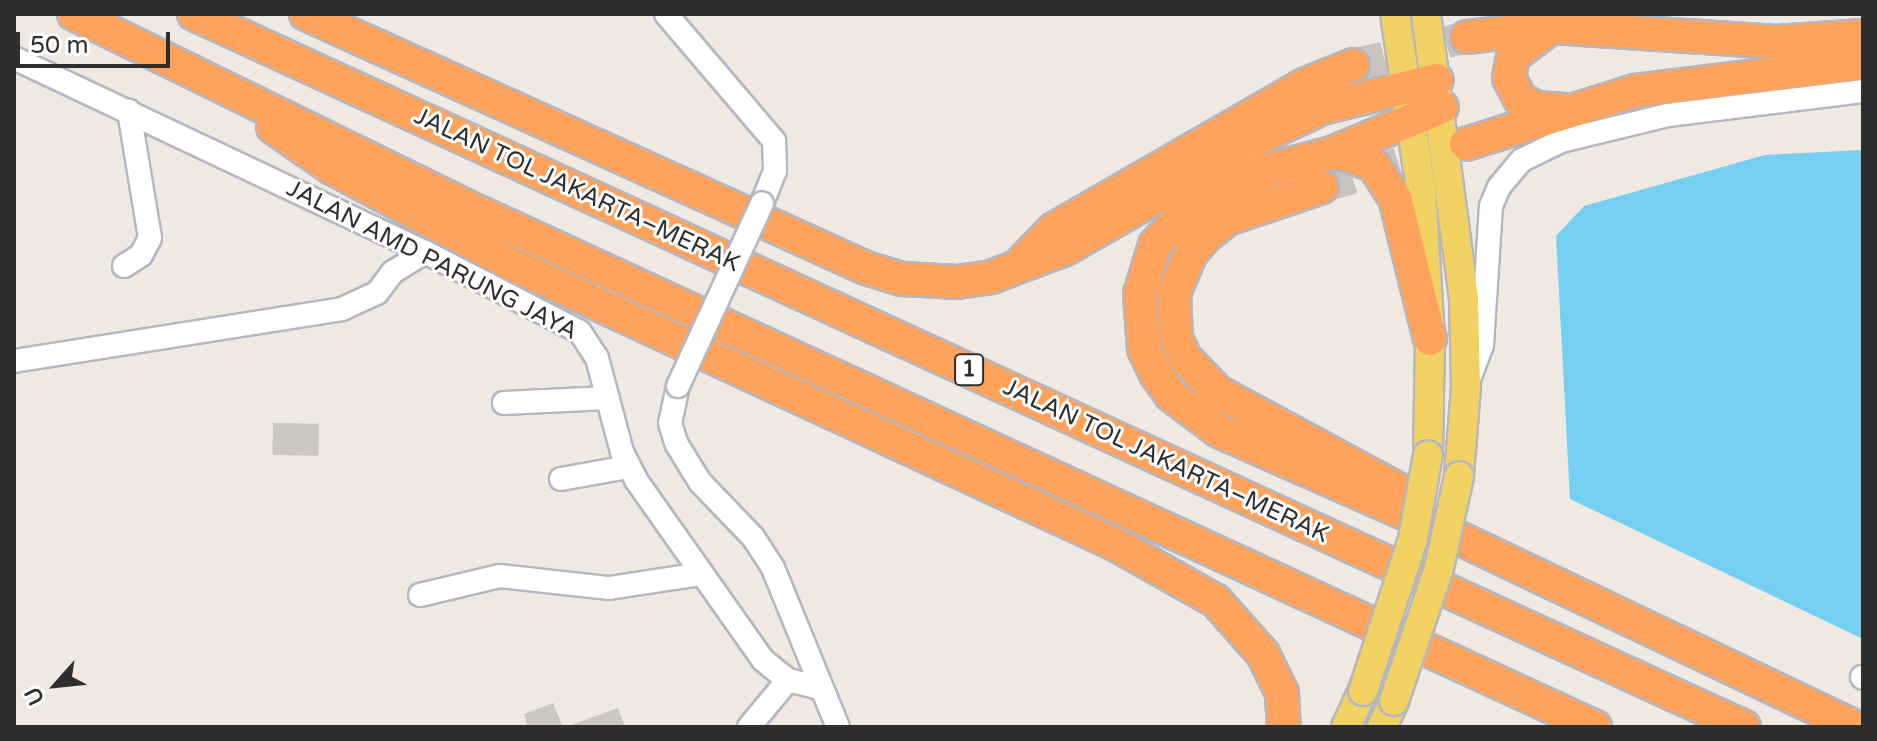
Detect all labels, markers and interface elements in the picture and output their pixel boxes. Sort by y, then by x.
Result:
scale bar [20,16,174,66]
text: 50 m [30,31,88,60]
street label: JALAN TOL JAKARTA–MERAK [410,102,744,278]
street label: JALAN AMD PARUNG JAYA [282,174,582,346]
road number: 1 [953,352,985,388]
street label: JALAN TOL JAKARTA–MERAK [999,373,1333,549]
north arrow [16,645,96,725]
text: U [19,683,50,709]

